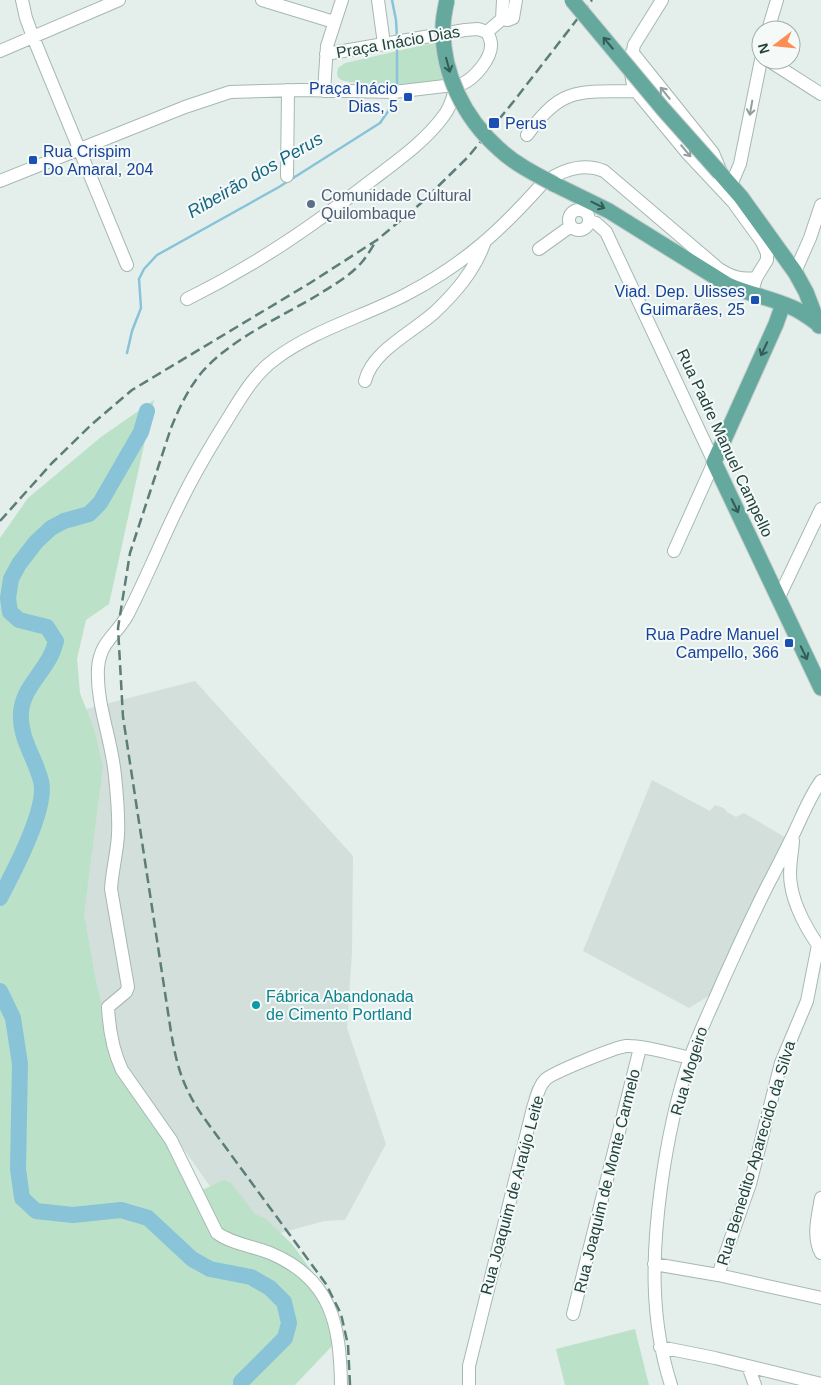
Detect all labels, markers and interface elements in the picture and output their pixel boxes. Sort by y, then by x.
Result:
north arrow [751,20,801,70]
street label: Praça Inácio Dias [335,23,461,61]
one-way arrow [603,37,614,50]
text: N [754,42,773,56]
one-way arrow [444,57,453,73]
place label: Praça Inácio Dias, 5 [309,80,398,115]
one-way arrow [659,87,670,100]
marker: Praça Inácio Dias, 5 [402,91,414,103]
one-way arrow [746,99,756,115]
place label: Perus [505,115,547,132]
marker: Perus [487,116,501,130]
water label: Ribeirão dos Perus [184,128,326,222]
place label: Rua Crispim Do Amaral, 204 [43,143,153,178]
one-way arrow [681,145,692,158]
marker: Rua Crispim Do Amaral, 204 [27,154,39,166]
place label: Comunidade Cultural Quilombaque [321,187,471,222]
marker: Comunidade Cultural Quilombaque [305,198,317,210]
one-way arrow [590,201,605,211]
place label: Viad. Dep. Ulisses Guimarães, 25 [615,283,745,318]
marker: Viad. Dep. Ulisses Guimarães, 25 [749,294,761,306]
one-way arrow [759,341,769,356]
street label: Rua Padre Manuel Campello [674,346,776,540]
one-way arrow [731,498,740,513]
place label: Rua Padre Manuel Campello, 366 [646,626,779,661]
marker: Rua Padre Manuel Campello, 366 [783,637,795,649]
one-way arrow [800,645,810,660]
place label: Fábrica Abandonada de Cimento Portland [266,988,414,1023]
marker: Fábrica Abandonada de Cimento Portland [250,999,262,1011]
street label: Rua Mogeiro [667,1025,711,1117]
street label: Rua Benedito Aparecido da Silva [714,1039,798,1267]
street label: Rua Joaquim de Monte Carmelo [571,1067,643,1295]
street label: Rua Joaquim de Araújo Leite [477,1093,547,1296]

